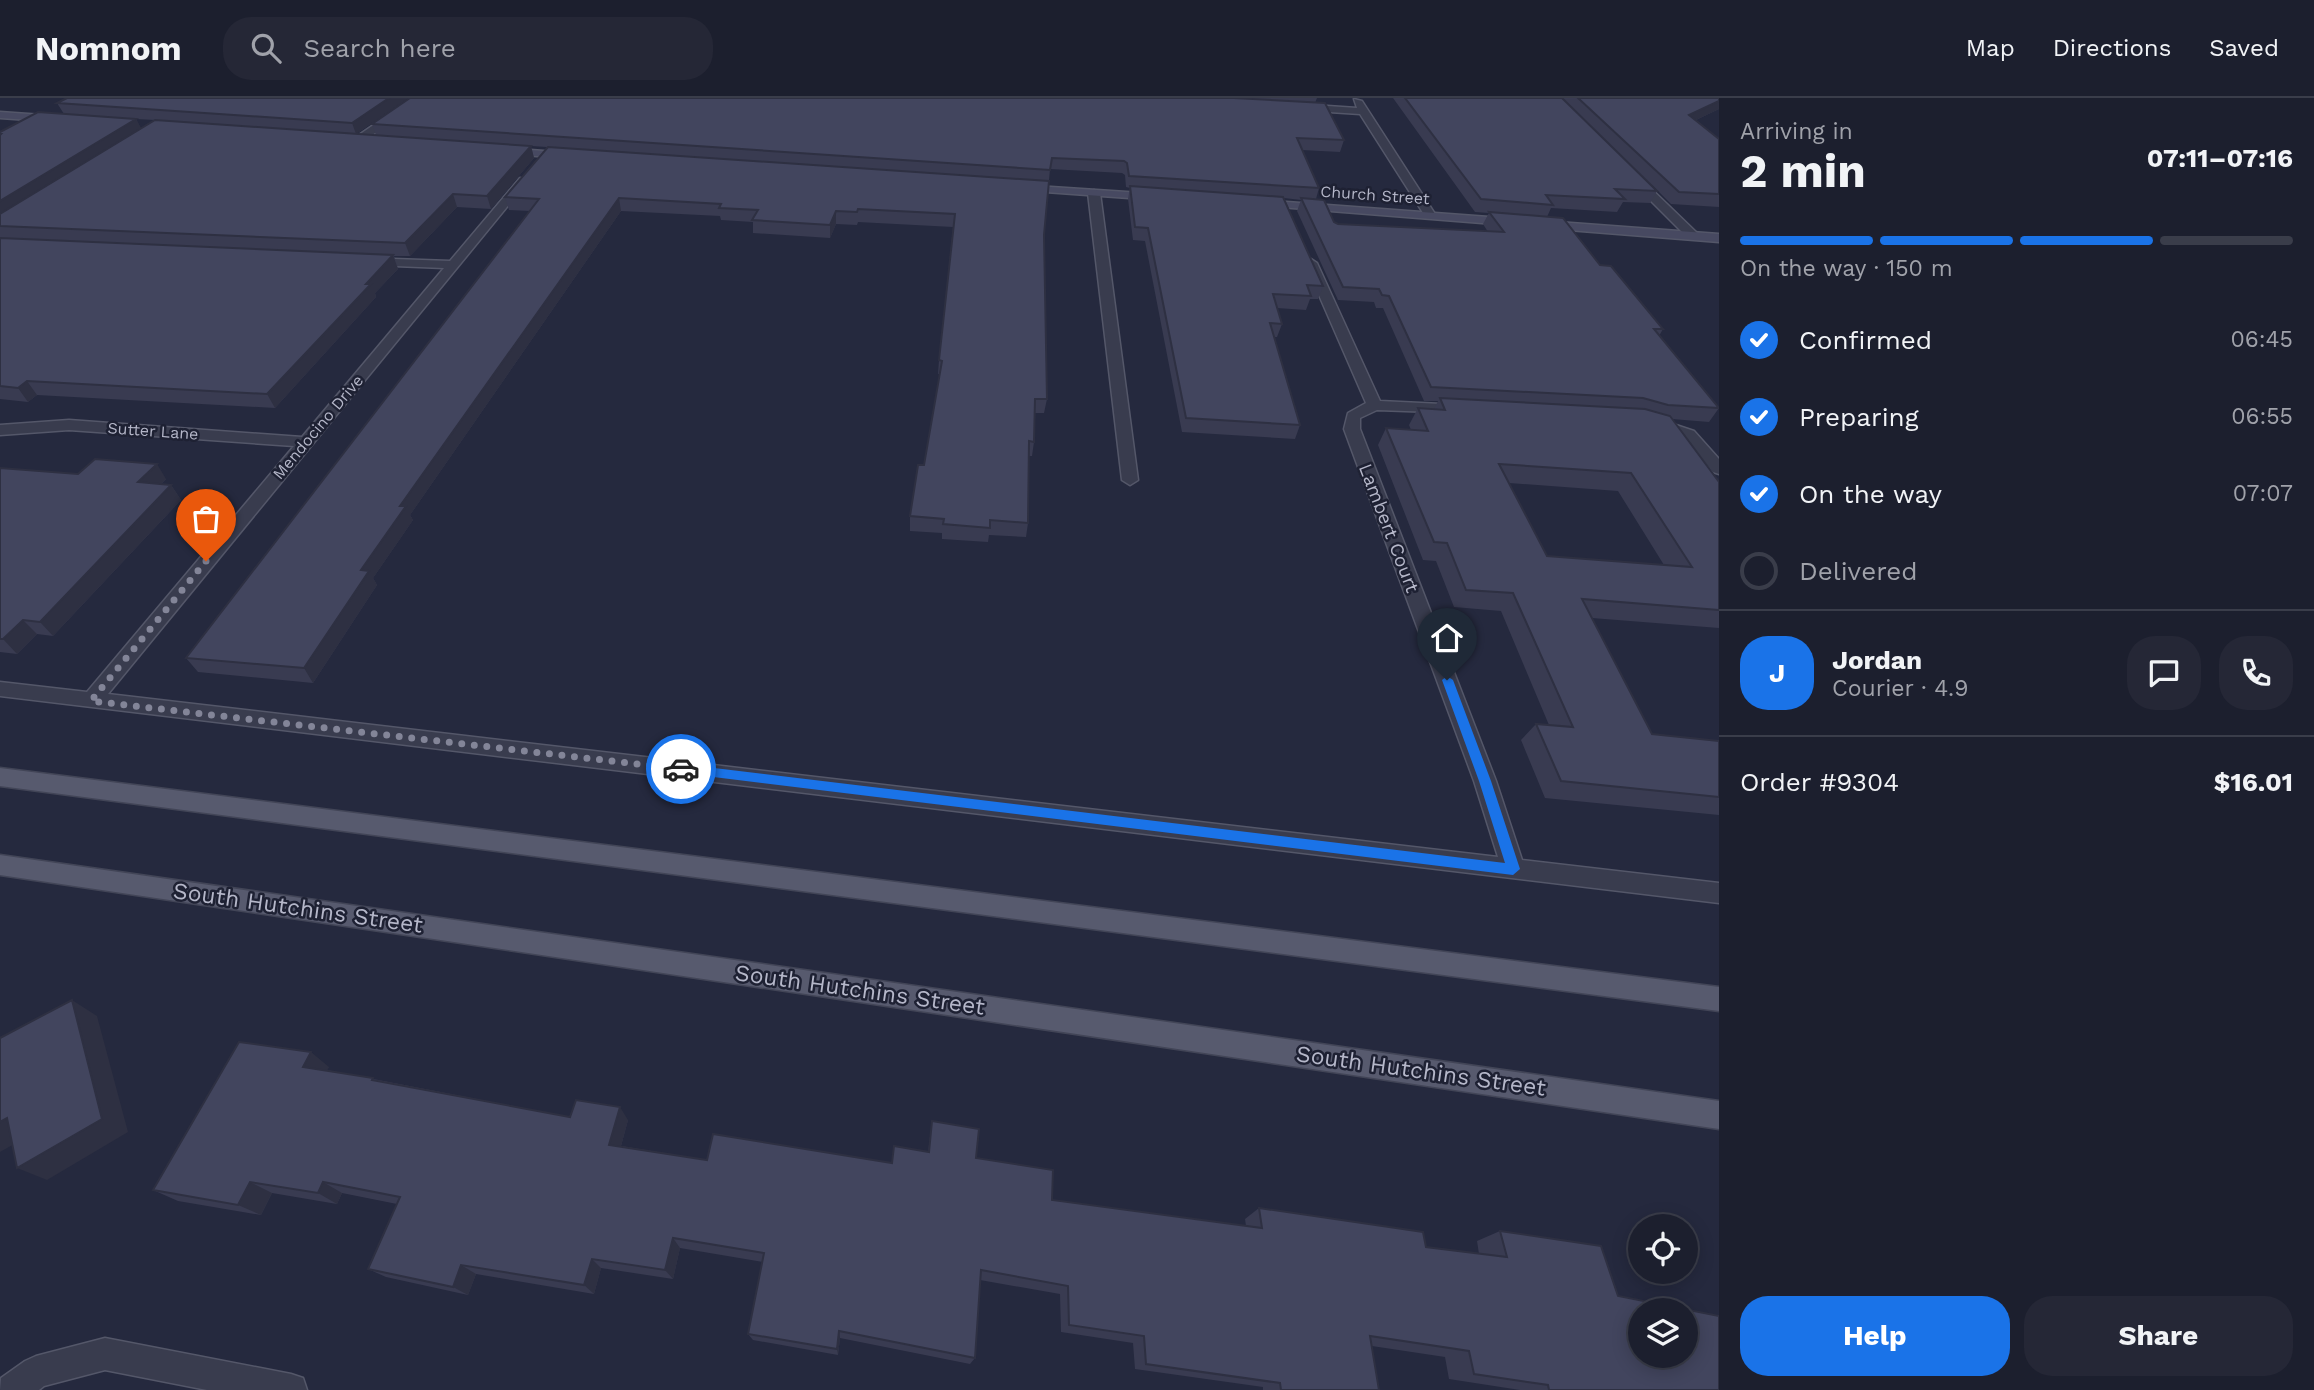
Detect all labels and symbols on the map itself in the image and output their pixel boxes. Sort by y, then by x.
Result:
street label: Church Street [1320,182,1431,208]
street label: Mendocino Drive [269,371,367,483]
street label: Sutter Lane [107,418,199,444]
street label: Lambert Court [1354,460,1424,596]
pin [176,489,236,561]
pin [1417,608,1477,680]
courier [646,734,716,804]
street label: South Hutchins Street [172,877,425,939]
street label: South Hutchins Street [734,959,987,1021]
street label: South Hutchins Street [1295,1040,1548,1102]

